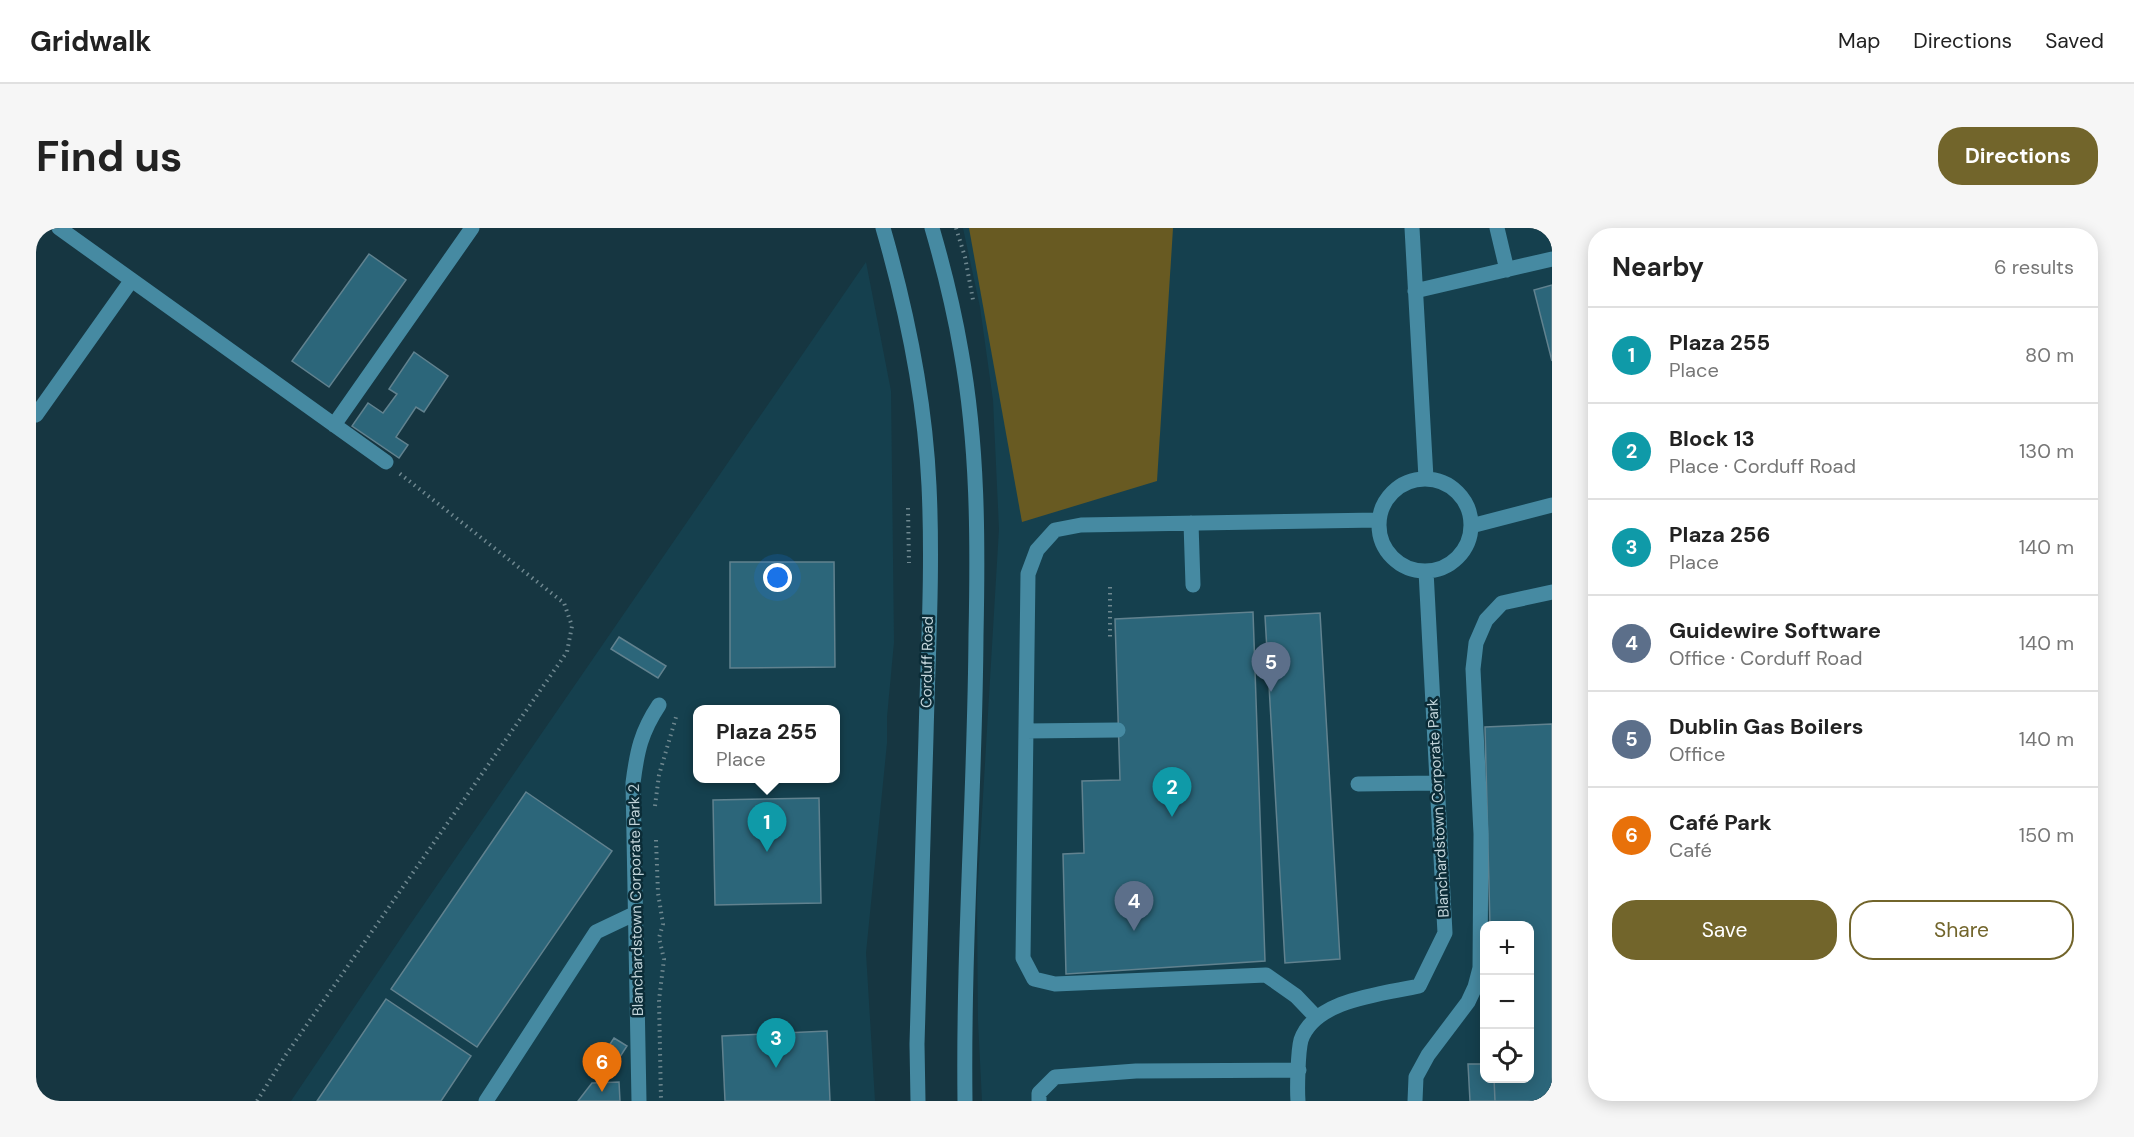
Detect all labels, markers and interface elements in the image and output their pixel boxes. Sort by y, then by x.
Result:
text: Gridwalk [30,23,152,60]
text: Map [1838,27,1880,55]
text: Directions [1913,27,2012,55]
text: Saved [2045,27,2104,55]
button: Directions [1938,127,2098,185]
text: Find us [36,129,182,184]
text: Nearby [1612,250,1704,284]
text: 6 results [1994,254,2074,280]
text: Plaza 255 [1669,328,1770,357]
text: 1 [1628,342,1635,368]
text: 80 m [2025,342,2074,368]
text: Place [1669,357,1719,383]
text: Block 13 [1669,424,1755,453]
text: 2 [1626,438,1637,464]
text: 130 m [2019,438,2074,464]
text: Place · Corduff Road [1669,453,1856,479]
text: Plaza 256 [1669,520,1770,549]
text: 3 [1625,534,1638,560]
text: 140 m [2019,534,2074,560]
text: Place [1669,549,1719,575]
your location [763,563,792,592]
street label: Corduff Road [916,616,938,708]
text: Guidewire Software [1669,616,1881,645]
text: 4 [1625,630,1638,656]
text: 140 m [2019,630,2074,656]
pin: 5 [1252,642,1290,692]
text: Office · Corduff Road [1669,645,1863,671]
street label: Blanchardstown Corporate Park [1422,697,1454,918]
popup [693,705,840,783]
text: Dublin Gas Boilers [1669,712,1863,741]
text: Plaza 255 [716,717,817,746]
text: 5 [1625,726,1638,752]
text: 140 m [2019,726,2074,752]
text: Office [1669,741,1725,767]
text: Place [716,746,766,772]
pin: 2 [1152,768,1192,817]
street label: Blanchardstown Corporate Park 2 [624,784,648,1016]
pin: 1 [748,802,786,852]
text: Café Park [1669,808,1772,837]
text: 6 [1625,822,1638,848]
text: 150 m [2019,822,2074,848]
text: Café [1669,837,1712,863]
pin: 4 [1114,882,1154,931]
button: Save [1612,900,1837,960]
button: Share [1849,900,2074,960]
map controls [1480,921,1534,1083]
button: + [1480,921,1534,975]
button: − [1480,975,1534,1029]
pin: 3 [756,1018,796,1068]
button: locate [1480,1029,1534,1083]
pin: 6 [582,1042,622,1092]

